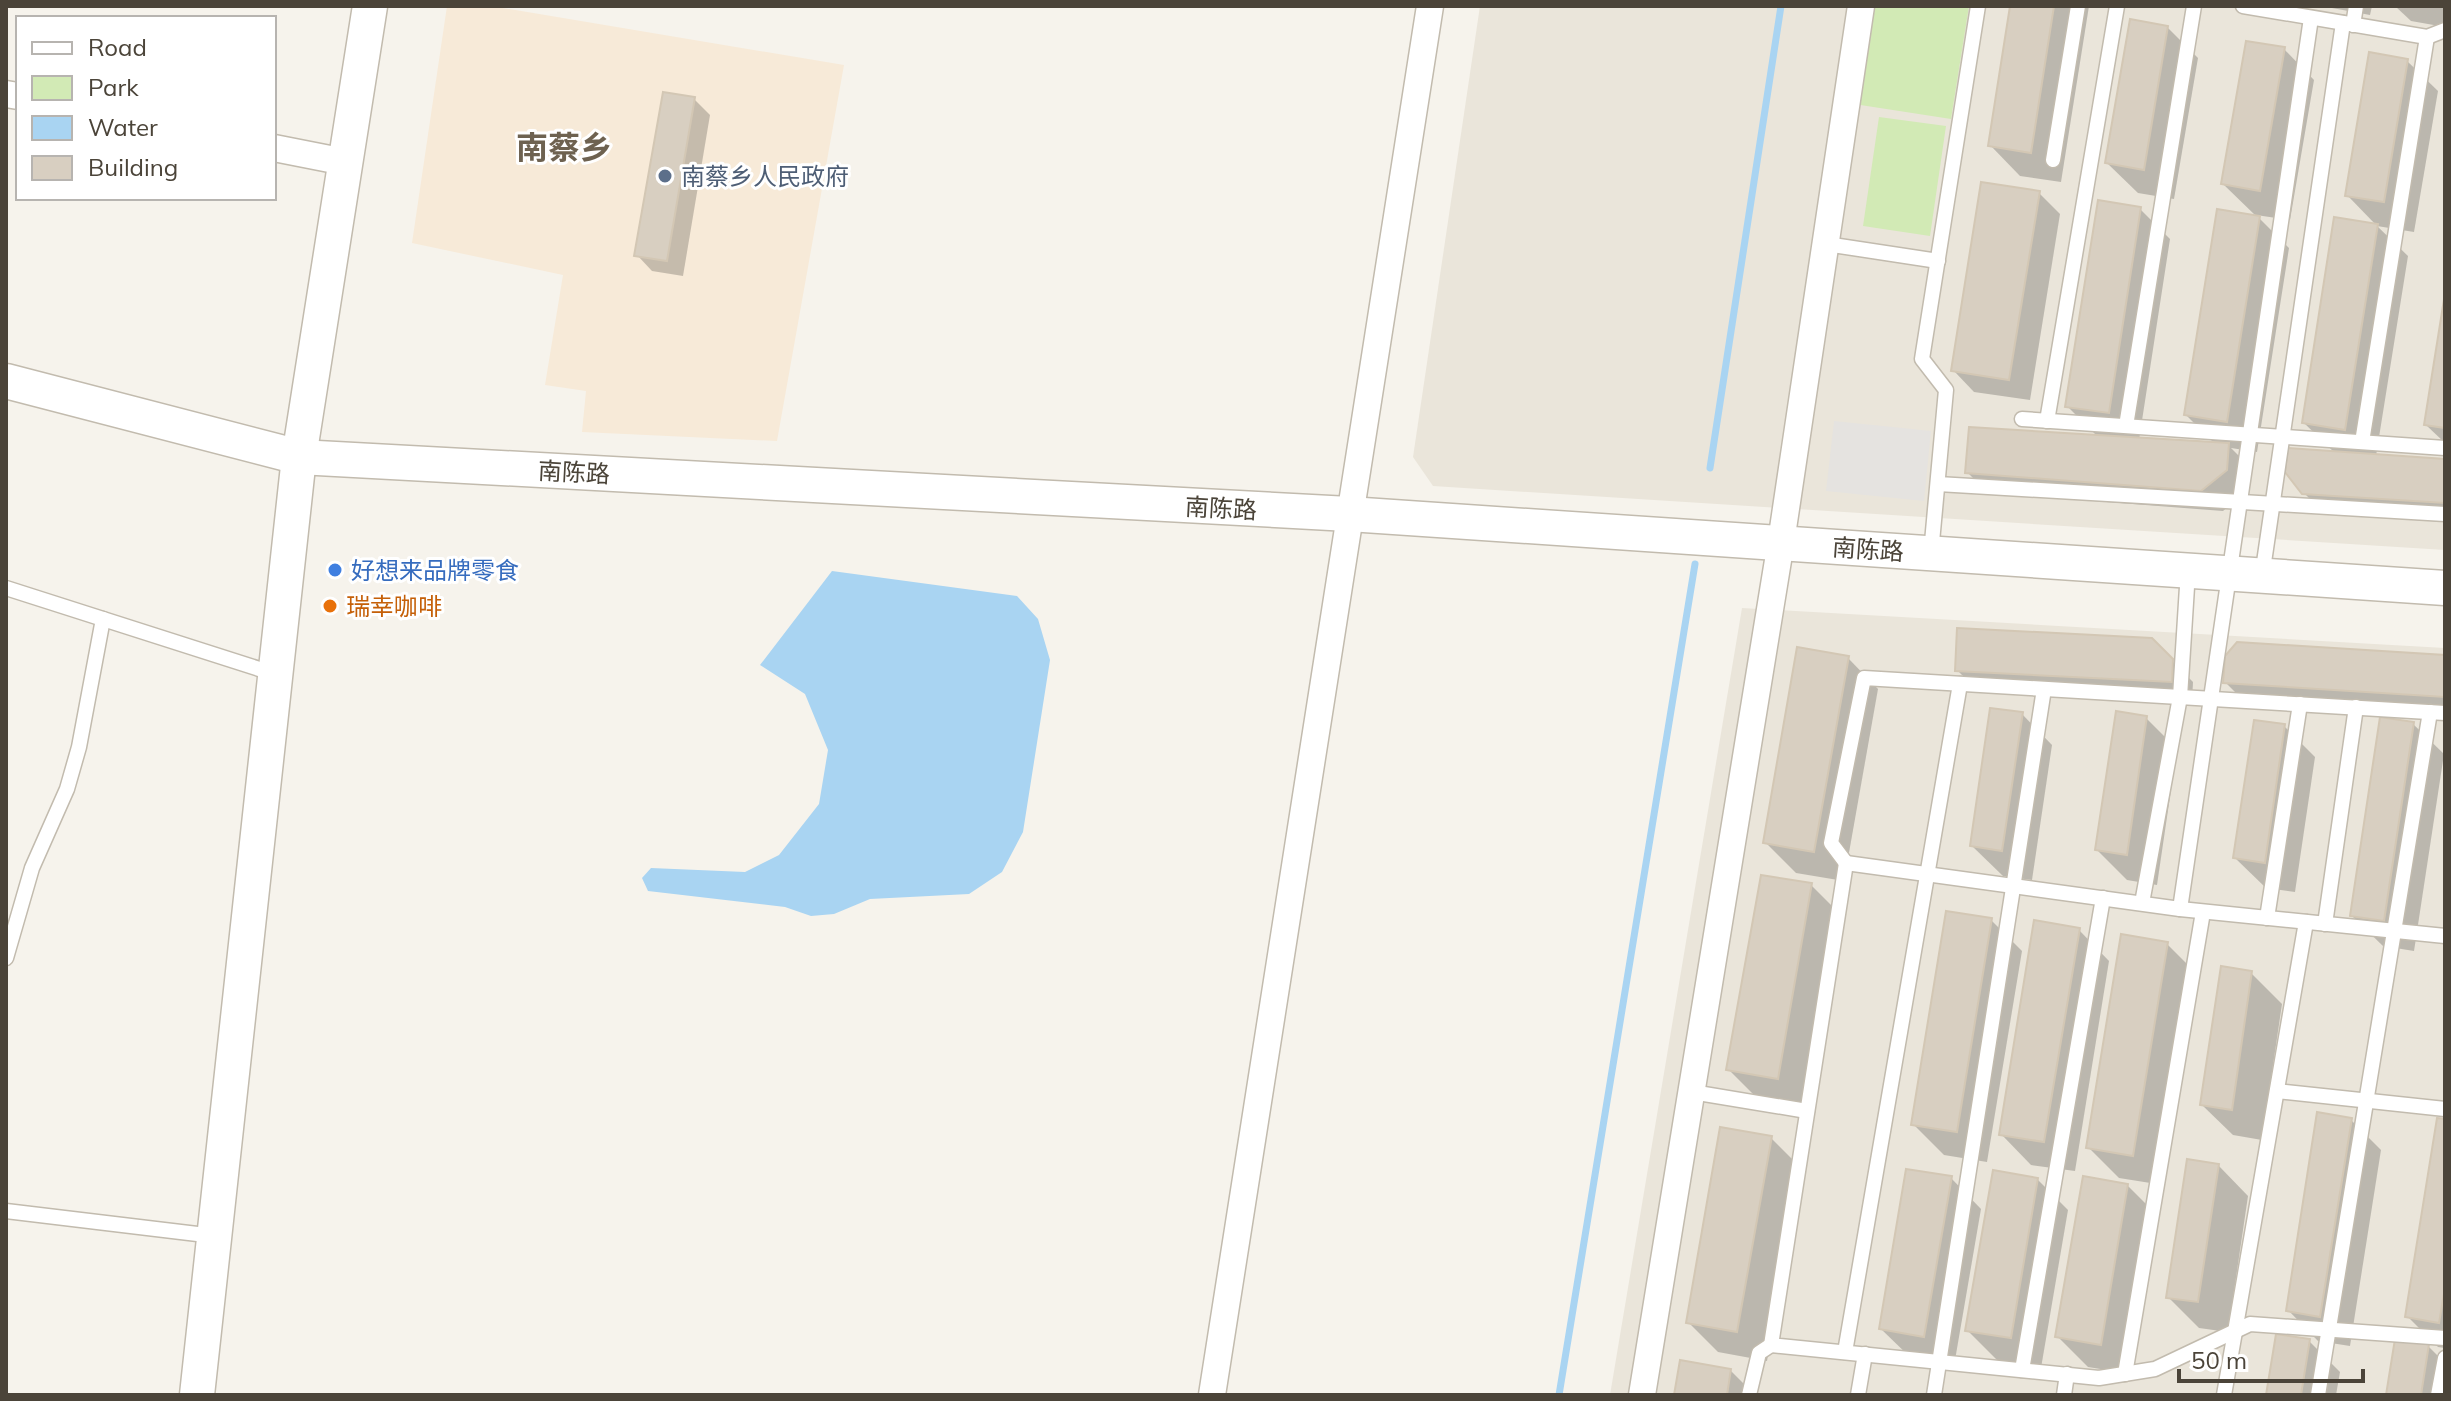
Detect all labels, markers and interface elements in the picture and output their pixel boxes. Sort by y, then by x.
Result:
legend [16,16,276,200]
text: Road [88,32,147,62]
text: Park [88,72,139,102]
text: Water [88,112,158,142]
district label: 南蔡乡 [516,127,612,167]
text: Building [88,152,178,182]
place label: 南蔡乡人民政府 [681,161,849,191]
marker: 南蔡乡人民政府 [656,167,674,185]
street label: 南陈路 [537,455,611,489]
street label: 南陈路 [1184,491,1258,525]
street label: 南陈路 [1831,532,1905,566]
place label: 好想来品牌零食 [351,555,519,585]
marker: 好想来品牌零食 [326,561,344,579]
place label: 瑞幸咖啡 [346,591,442,621]
marker: 瑞幸咖啡 [321,597,339,615]
scale bar [2179,1333,2363,1383]
text: 50 m [2191,1345,2247,1375]

